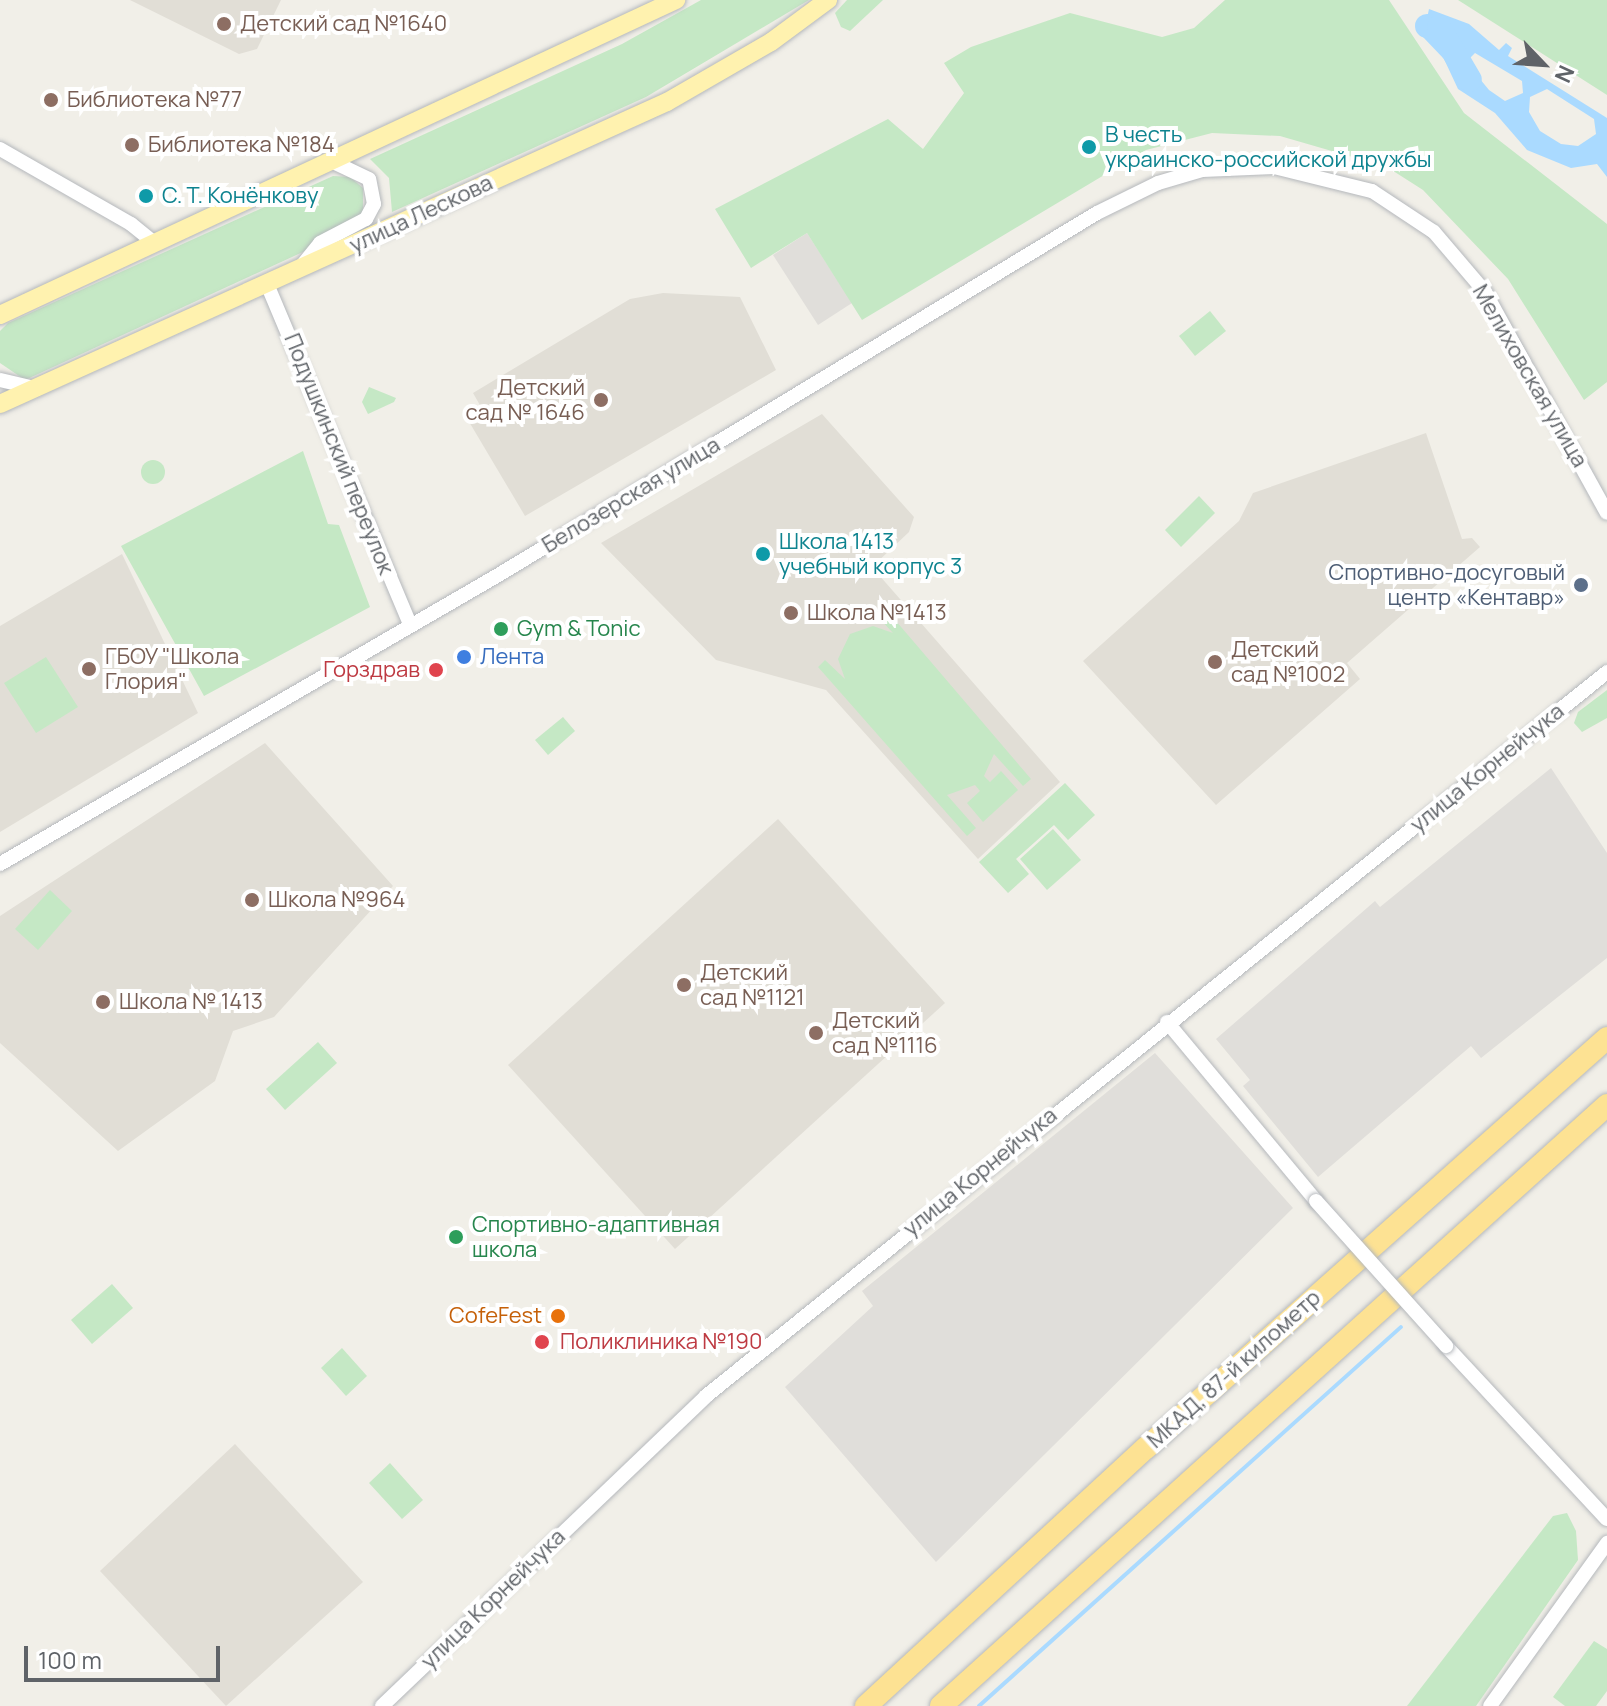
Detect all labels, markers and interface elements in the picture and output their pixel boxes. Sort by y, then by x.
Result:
place label: Детский сад №1640 [240,11,447,37]
marker: Детский сад №1640 [215,15,233,33]
north arrow [1503,24,1583,104]
text: N [1548,61,1582,88]
place label: Библиотека №77 [67,87,242,113]
marker: Библиотека №77 [42,91,60,109]
place label: В честь украинско-российской дружбы [1105,121,1432,172]
place label: Библиотека №184 [148,132,335,158]
marker: Библиотека №184 [123,136,141,154]
marker: В честь украинско-российской дружбы [1080,138,1098,156]
street label: улица Лескова [345,169,497,259]
place label: С. Т. Конёнкову [162,183,319,209]
marker: С. Т. Конёнкову [137,187,155,205]
street label: Мелиховская улица [1467,280,1593,472]
street label: Подушкинский переулок [279,330,399,578]
place label: Детский сад № 1646 [466,374,585,426]
marker: Детский сад № 1646 [592,391,610,409]
street label: Белозерская улица [537,432,725,558]
place label: Школа 1413 учебный корпус 3 [779,528,962,580]
marker: Школа 1413 учебный корпус 3 [754,545,772,563]
place label: Спортивно-досуговый центр «Кентавр» [1328,559,1565,610]
marker: Спортивно-досуговый центр «Кентавр» [1572,576,1590,594]
place label: Школа №1413 [807,600,947,626]
marker: Школа №1413 [782,604,800,622]
place label: Gym & Tonic [517,616,641,642]
marker: Gym & Tonic [492,620,510,638]
place label: Детский сад №1002 [1231,636,1345,688]
place label: ГБОУ "Школа Глория" [105,643,240,694]
place label: Лента [480,644,544,670]
marker: Лента [455,648,473,666]
marker: Детский сад №1002 [1206,653,1224,671]
place label: Горздрав [323,657,420,683]
marker: ГБОУ "Школа Глория" [80,660,98,678]
marker: Горздрав [427,661,445,679]
street label: улица Корнейчука [1405,698,1569,838]
place label: Школа №964 [268,887,406,913]
marker: Школа №964 [243,891,261,909]
place label: Детский сад №1121 [700,959,805,1010]
marker: Детский сад №1121 [675,976,693,994]
place label: Школа № 1413 [119,989,263,1015]
marker: Школа № 1413 [94,993,112,1011]
place label: Детский сад №1116 [832,1007,938,1058]
marker: Детский сад №1116 [807,1024,825,1042]
street label: улица Корнейчука [898,1102,1062,1242]
place label: Спортивно-адаптивная школа [472,1211,720,1262]
marker: Спортивно-адаптивная школа [447,1228,465,1246]
street label: МКАД, 87-й километр [1142,1284,1326,1454]
place label: CofeFest [449,1303,542,1329]
marker: CofeFest [549,1307,567,1325]
place label: Поликлиника №190 [560,1329,762,1355]
marker: Поликлиника №190 [531,1331,553,1353]
street label: улица Корнейчука [416,1524,570,1674]
scale bar [28,1630,224,1680]
text: 100 m [38,1643,102,1676]

